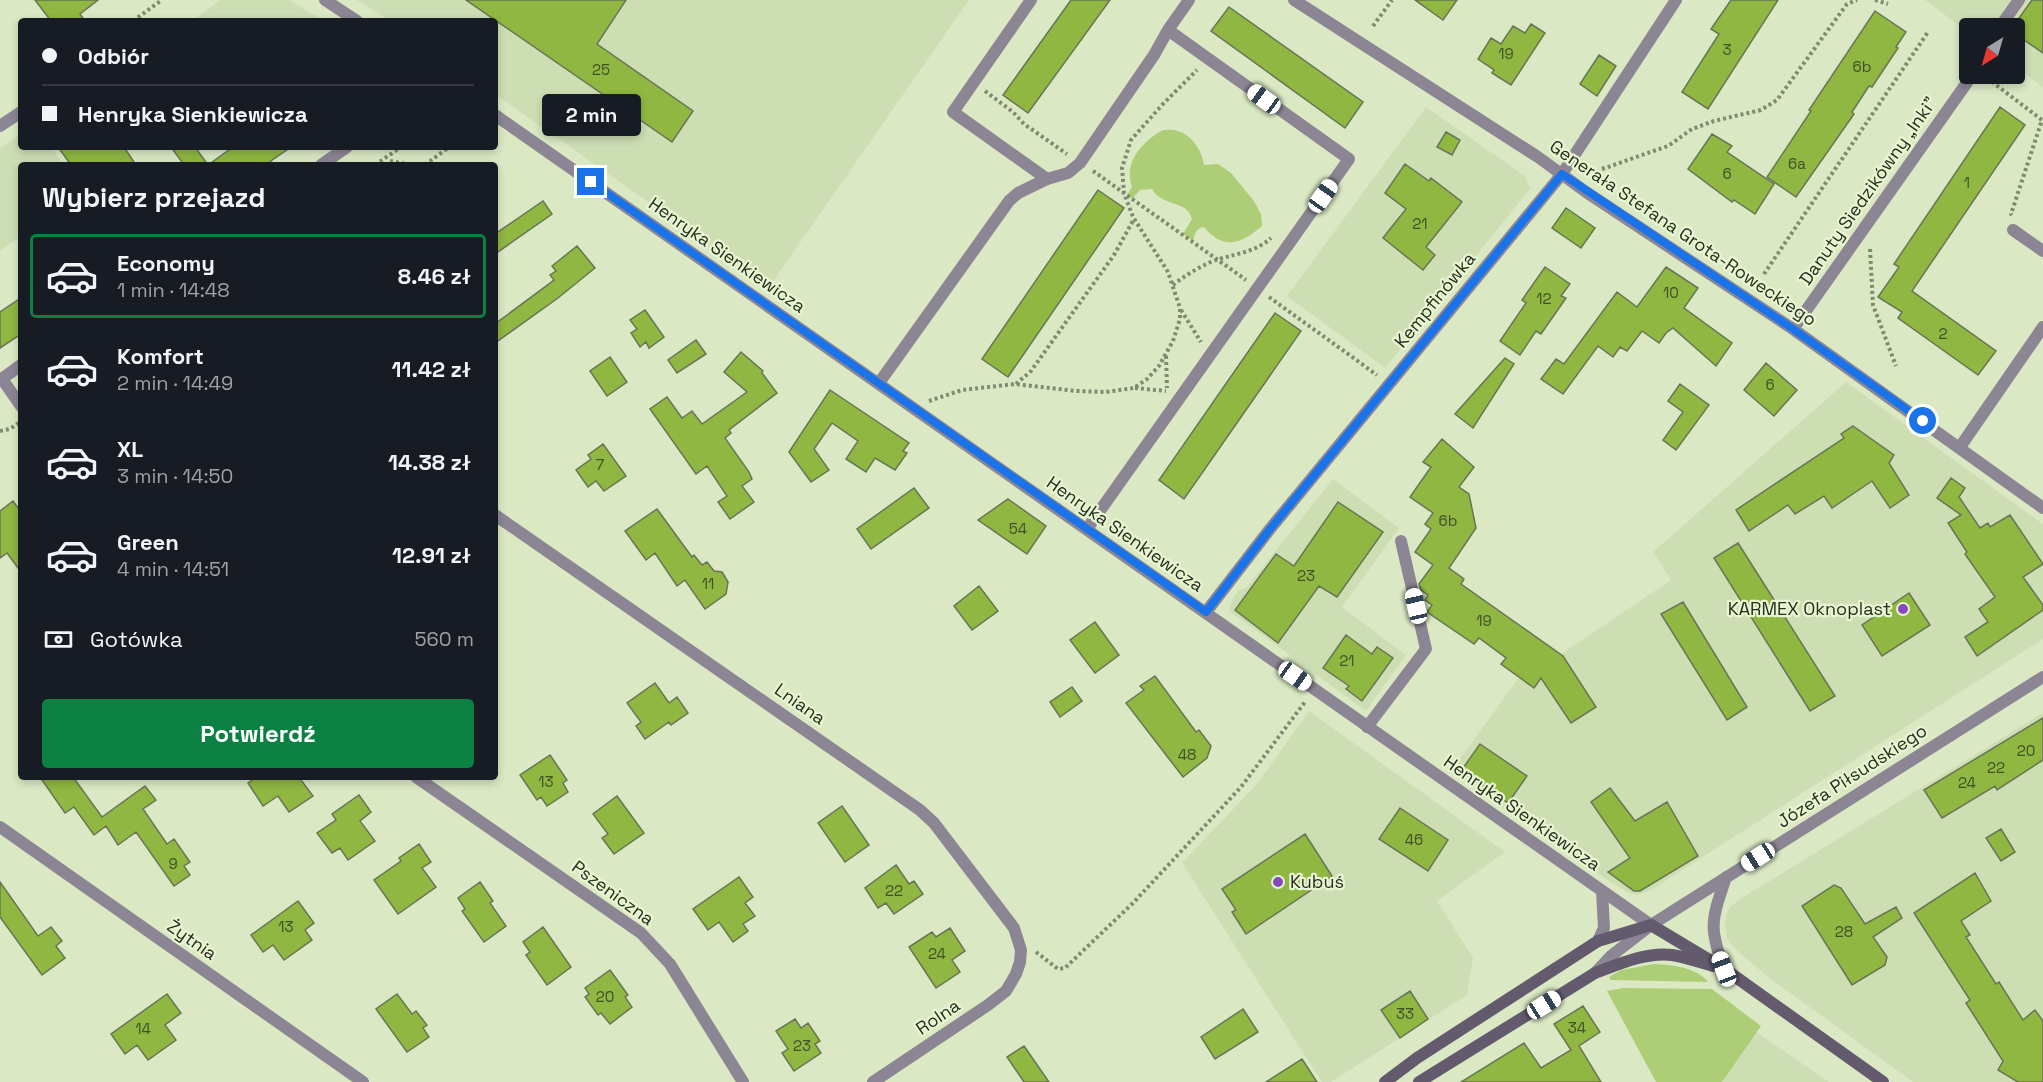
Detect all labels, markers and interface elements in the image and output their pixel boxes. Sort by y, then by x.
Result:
north arrow [1959,18,2025,84]
map controls [1959,18,2025,84]
house number: 3 [1722,40,1732,59]
text: Odbiór [78,42,149,70]
house number: 19 [1498,44,1514,63]
house number: 6b [1853,57,1871,76]
house number: 25 [592,60,610,79]
car [1244,81,1284,117]
street label: Danuty Siedzikówny „Inki” [1794,92,1942,289]
callout: 2 min [542,95,640,137]
text: Henryka Sienkiewicza [78,100,308,128]
text: 2 min [566,102,617,128]
street label: Generała Stefana Grota-Roweckiego [1545,134,1821,331]
house number: 6a [1788,154,1806,173]
house number: 6 [1722,164,1732,183]
route end [577,168,604,195]
house number: 1 [1964,173,1970,192]
car [1305,176,1341,216]
text: Wybierz przejazd [42,180,266,215]
street label: Henryka Sienkiewicza [644,192,810,317]
house number: 21 [1412,214,1428,233]
street label: Kempfinówka [1389,247,1480,352]
icon: car [45,249,99,303]
text: Economy [117,249,215,277]
text: 8.46 zł [398,262,471,290]
text: 1 min · 14:48 [117,277,230,303]
house number: 10 [1663,283,1679,302]
house number: 12 [1536,289,1552,308]
house number: 2 [1938,324,1948,343]
icon: car [45,342,99,396]
text: Komfort [117,342,204,370]
text: 11.42 zł [392,355,471,383]
text: 2 min · 14:49 [117,370,233,396]
house number: 6 [1765,375,1775,394]
route start [1909,407,1936,434]
icon: car [45,435,99,489]
text: XL [117,435,143,463]
text: 14.38 zł [388,448,471,476]
house number: 7 [596,455,604,474]
text: 3 min · 14:50 [117,463,233,489]
street label: Henryka Sienkiewicza [1042,471,1208,596]
house number: 6b [1439,511,1457,530]
house number: 54 [1009,519,1027,538]
icon: car [45,528,99,582]
text: Green [117,528,179,556]
text: 12.91 zł [392,541,471,569]
text: 4 min · 14:51 [117,556,229,582]
house number: 23 [1297,566,1315,585]
house number: 11 [702,574,714,593]
car [1403,586,1429,626]
place label: KARMEX Oknoplast [1728,597,1891,620]
marker: KARMEX Oknoplast [1896,602,1910,616]
house number: 19 [1476,611,1492,630]
icon: cash [42,623,75,656]
text: Gotówka [90,625,183,653]
text: 560 m [415,626,474,652]
house number: 21 [1339,651,1355,670]
car [1275,658,1315,694]
street label: Lniana [770,678,830,729]
button: Potwierdź [42,699,474,768]
street label: Józefa Piłsudskiego [1772,719,1931,833]
house number: 20 [2017,741,2035,760]
house number: 48 [1178,745,1196,764]
street label: Henryka Sienkiewicza [1439,750,1605,875]
house number: 22 [1987,758,2005,777]
house number: 13 [538,772,554,791]
house number: 24 [1958,773,1976,792]
house number: 46 [1405,830,1423,849]
car [1738,840,1778,874]
house number: 9 [168,854,178,873]
street label: Pszeniczna [568,855,659,930]
place label: Kubuś [1290,870,1344,893]
marker: Kubuś [1271,875,1285,889]
house number: 22 [885,881,903,900]
street label: Żytnia [163,914,222,965]
house number: 13 [278,917,294,936]
house number: 28 [1835,922,1853,941]
house number: 24 [928,944,946,963]
car [1709,949,1739,989]
house number: 20 [596,987,614,1006]
car [1524,988,1564,1022]
street label: Rolna [911,994,964,1040]
house number: 33 [1396,1004,1414,1023]
house number: 34 [1568,1018,1586,1037]
house number: 14 [135,1019,151,1038]
house number: 23 [793,1036,811,1055]

